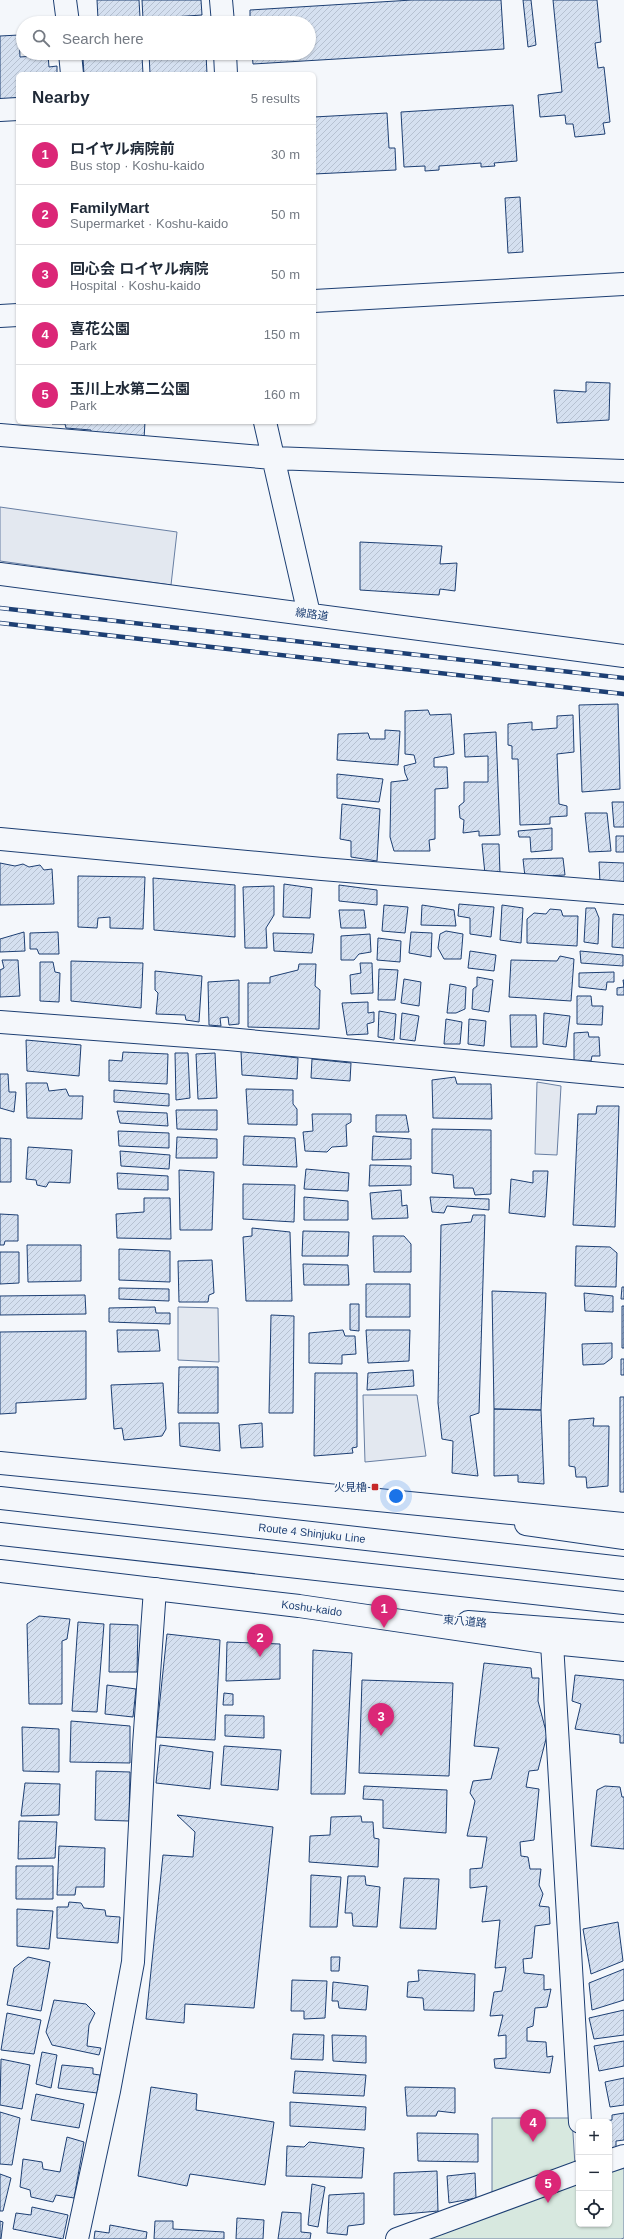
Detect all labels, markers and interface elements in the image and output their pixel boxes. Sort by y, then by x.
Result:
search box [16,16,316,60]
icon: search [30,27,52,49]
text: Search here [62,30,144,47]
text: Nearby [32,88,90,107]
text: 5 results [251,91,300,106]
text: ロイヤル病院前 [70,140,175,157]
text: 1 [41,147,49,162]
text: 30 m [271,147,300,162]
text: Bus stop · Koshu-kaido [70,158,204,173]
text: FamilyMart [70,199,149,216]
text: 2 [41,207,49,222]
text: 50 m [271,207,300,222]
text: Supermarket · Koshu-kaido [70,216,228,231]
text: 回心会 ロイヤル病院 [70,260,209,277]
text: 3 [41,267,49,282]
text: 50 m [271,267,300,282]
text: Hospital · Koshu-kaido [70,278,201,293]
text: 喜花公園 [70,320,130,337]
text: 4 [41,327,49,342]
text: 150 m [264,327,300,342]
text: Park [70,338,97,353]
text: 玉川上水第二公園 [70,380,190,397]
text: 5 [41,387,49,402]
text: 160 m [264,387,300,402]
text: Park [70,398,97,413]
street label: 線路道 [295,606,329,622]
place label: 火見櫓 [334,1481,367,1493]
marker: 火見櫓 [370,1482,380,1492]
your location [386,1486,406,1506]
street label: Route 4 Shinjuku Line [258,1521,366,1545]
pin: 1 [371,1595,397,1628]
street label: Koshu-kaido [281,1598,343,1618]
street label: 東八道路 [443,1613,487,1629]
pin: 2 [247,1624,273,1657]
pin: 3 [368,1703,394,1736]
pin: 4 [520,2109,546,2142]
map controls [576,2119,612,2227]
button: + [576,2119,612,2155]
button: − [576,2155,612,2191]
pin: 5 [535,2170,561,2203]
button: locate [576,2191,612,2227]

